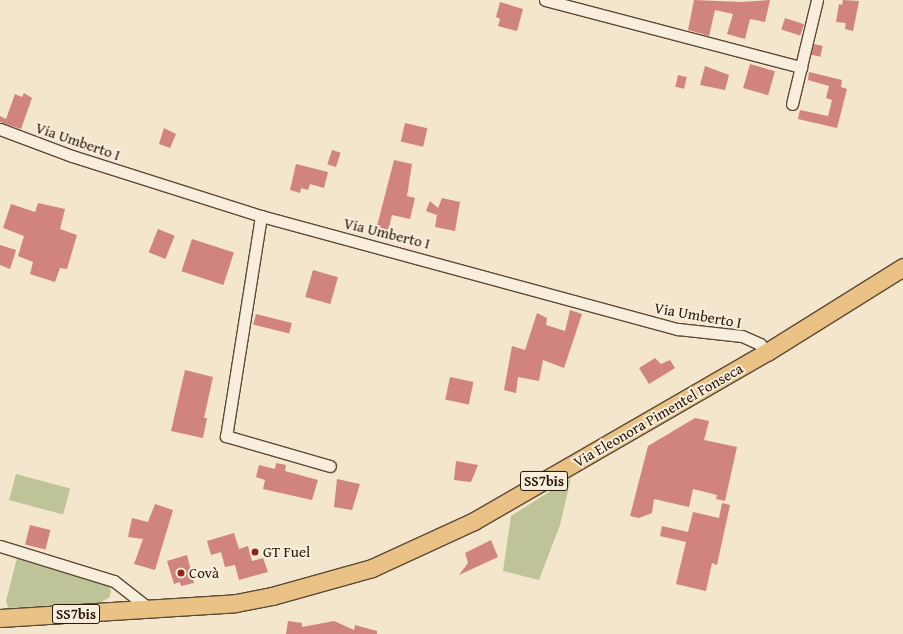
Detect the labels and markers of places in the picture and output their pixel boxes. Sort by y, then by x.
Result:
place label: GT Fuel [263,543,310,561]
marker: GT Fuel [250,547,260,557]
place label: Covà [189,564,219,582]
marker: Covà [176,568,186,578]

